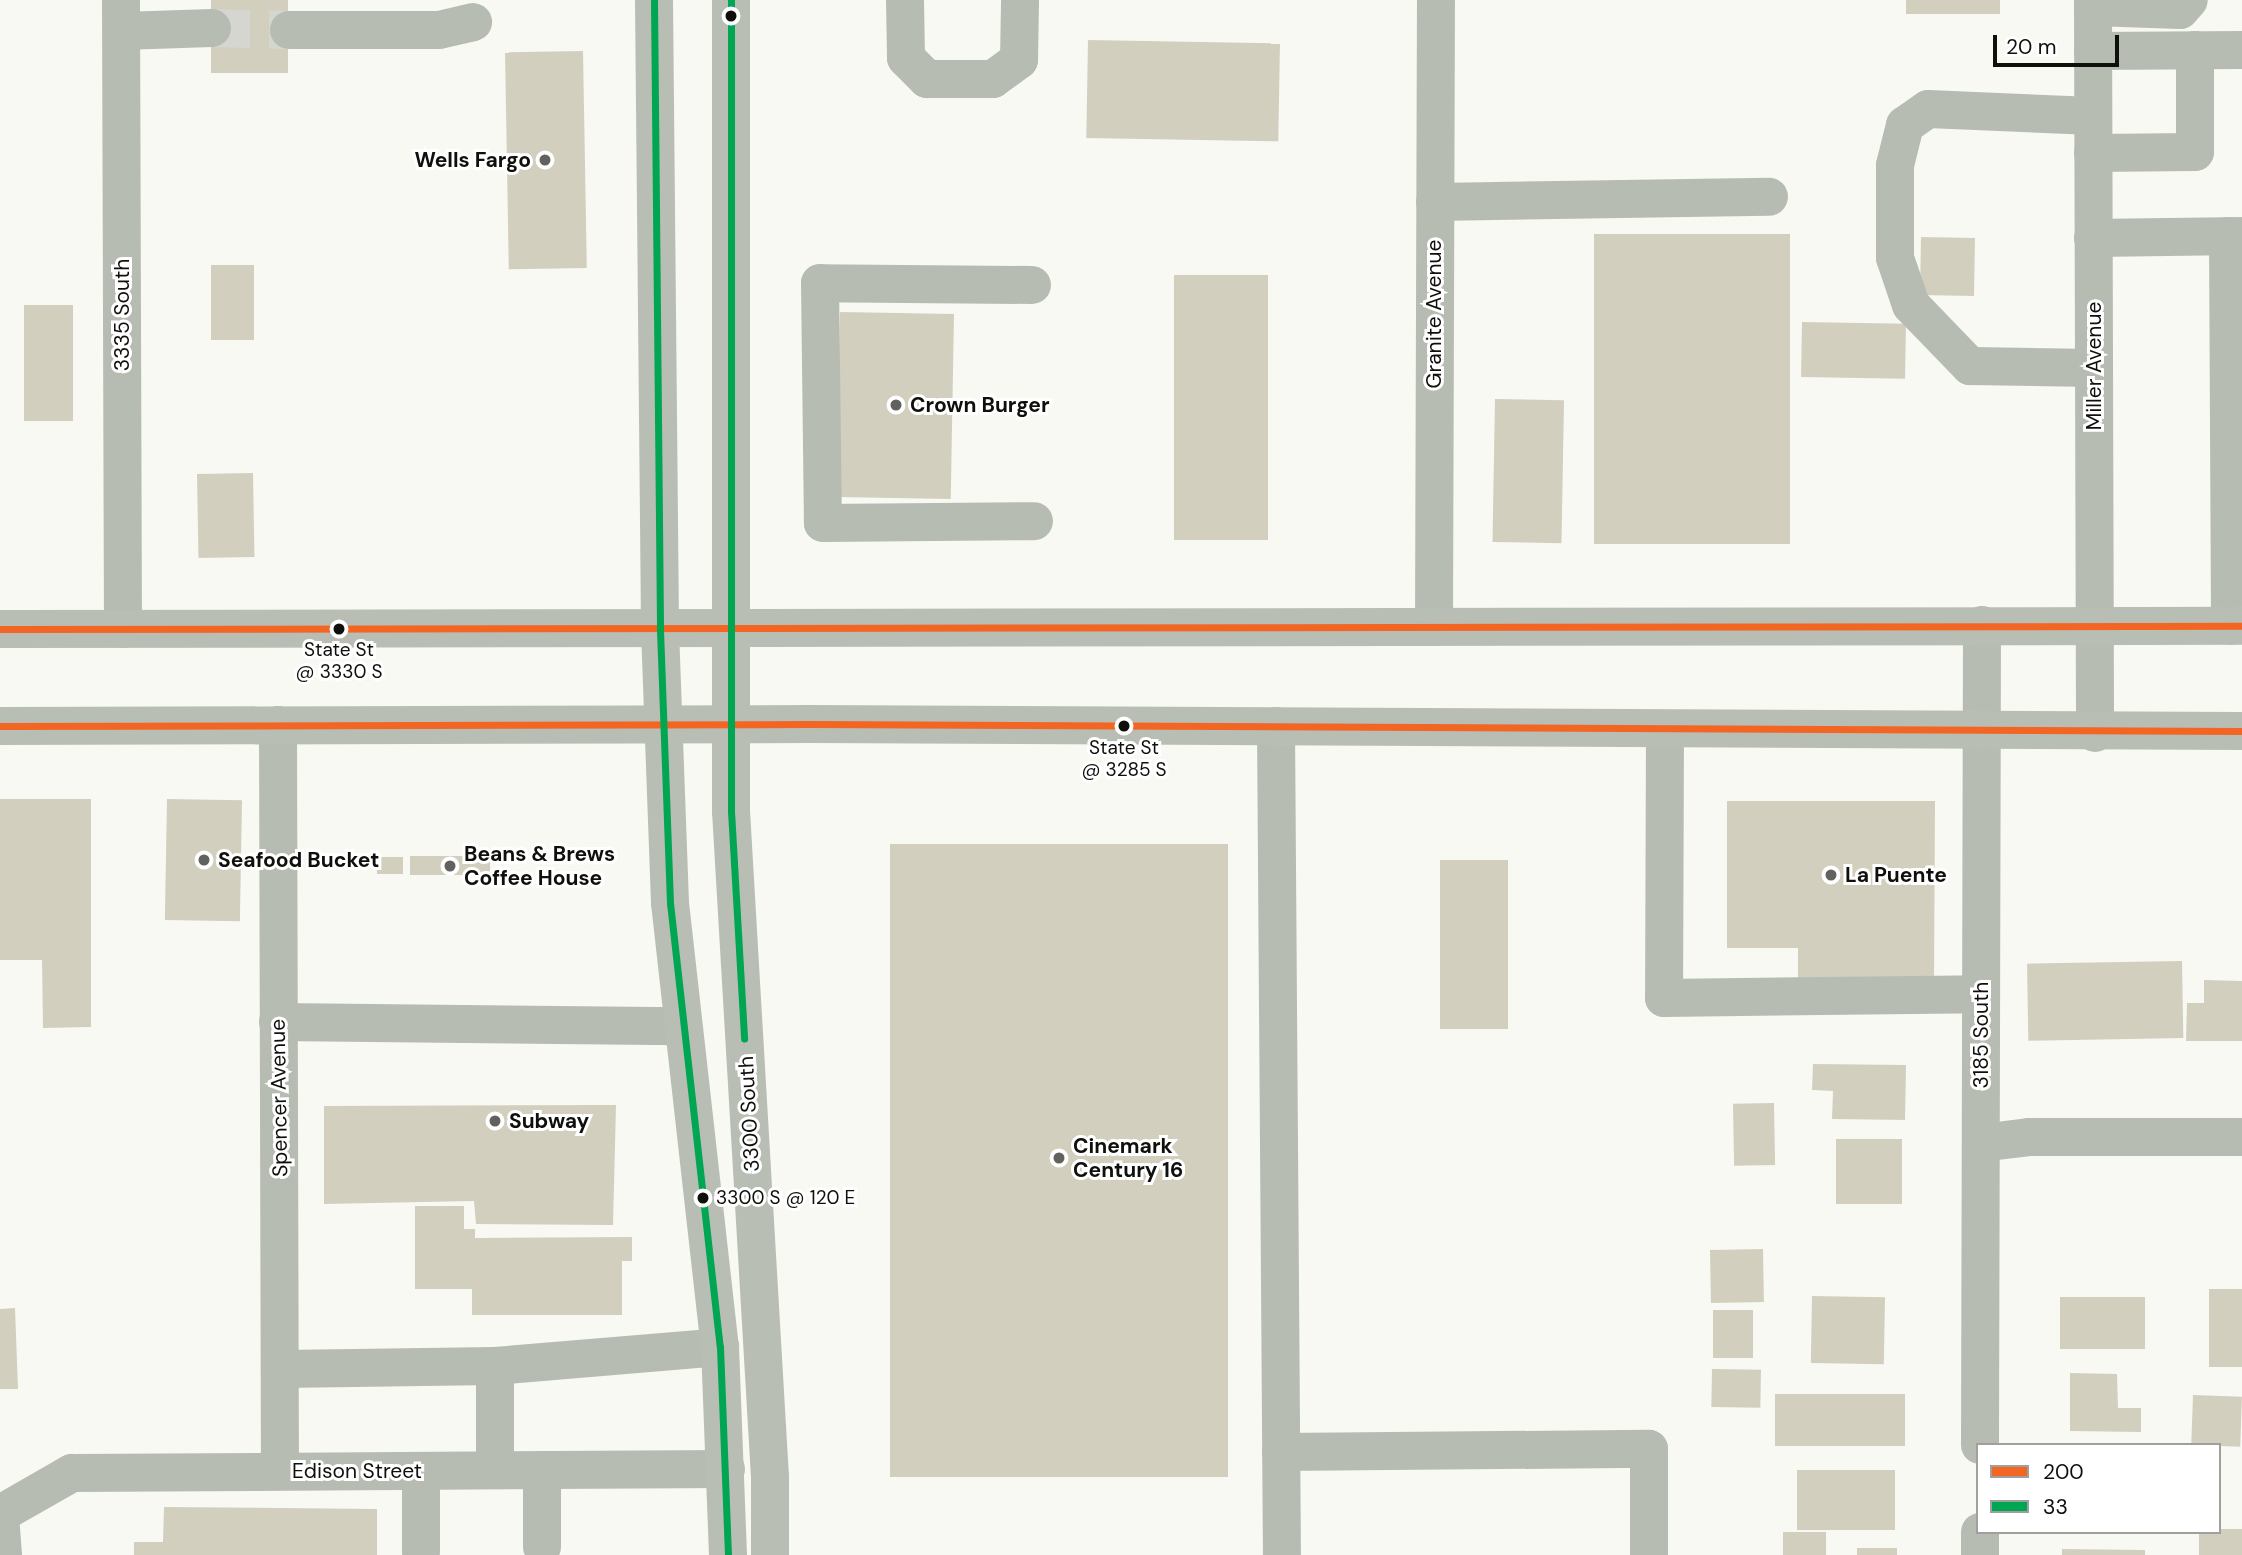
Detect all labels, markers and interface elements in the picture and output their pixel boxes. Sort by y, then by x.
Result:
unlabelled marker [724,9,738,23]
scale bar [1997,21,2123,65]
text: 20 m [2006,33,2057,61]
place label: Wells Fargo [414,147,531,173]
marker: Wells Fargo [537,152,553,168]
street label: Granite Avenue [1421,239,1447,389]
street label: 3335 South [109,259,135,371]
street label: Miller Avenue [2081,302,2107,430]
place label: Crown Burger [910,392,1049,418]
marker: Crown Burger [888,397,904,413]
marker: State St @ 3330 S [332,622,346,636]
place label: State St @ 3330 S [296,639,382,683]
marker: State St @ 3285 S [1117,719,1131,733]
place label: State St @ 3285 S [1081,737,1167,781]
place label: Beans & Brews Coffee House [464,841,615,891]
place label: Seafood Bucket [218,847,379,873]
marker: Seafood Bucket [196,852,212,868]
marker: Beans & Brews Coffee House [442,858,458,874]
place label: La Puente [1845,862,1947,888]
marker: La Puente [1823,867,1839,883]
street label: 3185 South [1968,982,1994,1088]
street label: Spencer Avenue [265,1019,293,1177]
street label: 3300 South [733,1055,765,1173]
place label: Subway [509,1108,589,1134]
marker: Subway [487,1113,503,1129]
place label: Cinemark Century 16 [1073,1133,1183,1183]
marker: Cinemark Century 16 [1051,1150,1067,1166]
place label: 3300 S @ 120 E [716,1187,855,1209]
marker: 3300 S @ 120 E [696,1191,710,1205]
legend [1976,1443,2221,1534]
street label: Edison Street [292,1458,422,1484]
text: 200 [2043,1458,2084,1486]
text: 33 [2043,1493,2068,1521]

